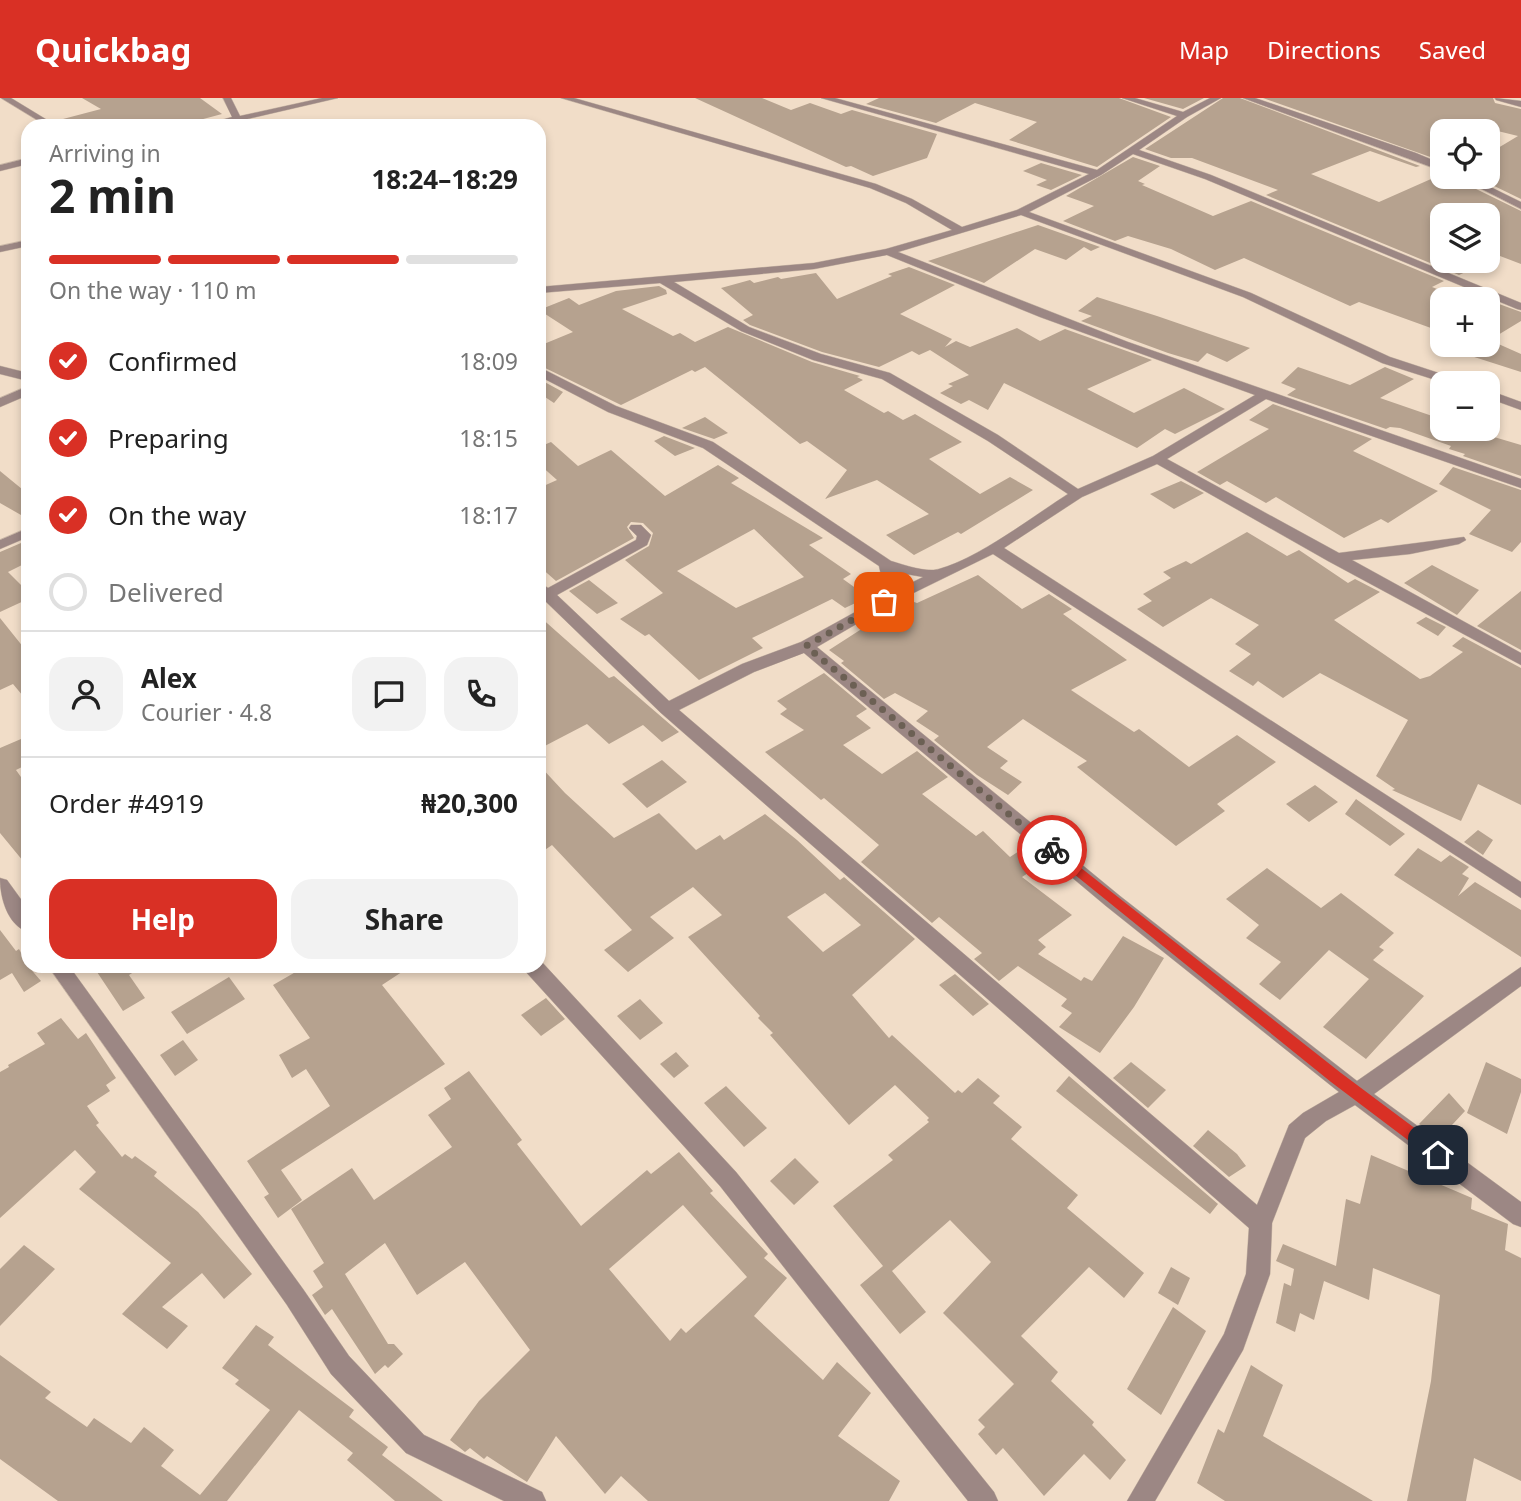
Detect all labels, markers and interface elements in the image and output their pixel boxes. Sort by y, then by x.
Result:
text: Quickbag [35,27,191,72]
text: Map [1179,33,1229,66]
text: Directions [1267,33,1381,66]
text: Saved [1419,33,1486,66]
map controls [1430,119,1500,441]
button: locate [1430,119,1500,189]
text: Arriving in [49,137,161,169]
text: 18:24–18:29 [371,161,518,197]
text: 2 min [49,164,176,226]
button: layers [1430,203,1500,273]
text: On the way · 110 m [49,274,256,306]
button: + [1430,287,1500,357]
icon: check [49,342,87,380]
text: Confirmed [108,343,238,379]
text: 18:09 [459,345,518,377]
button: − [1430,371,1500,441]
icon: check [49,419,87,457]
text: Preparing [108,420,229,456]
text: 18:15 [459,422,518,454]
icon: check [49,496,87,534]
text: On the way [108,497,246,533]
text: 18:17 [459,499,518,531]
pin [854,572,914,632]
text: Delivered [108,574,224,610]
icon: bag [865,583,903,621]
button: person [49,657,123,731]
button: chat [352,657,426,731]
button: phone [444,657,518,731]
text: Alex [141,660,197,696]
text: Courier · 4.8 [141,696,272,728]
text: Order #4919 [49,785,204,821]
text: ₦20,300 [421,785,518,821]
courier [1017,815,1087,885]
icon: bike [1033,831,1071,869]
button: Help [49,879,277,959]
button: Share [291,879,518,959]
pin [1408,1125,1468,1185]
icon: home [1419,1136,1457,1174]

